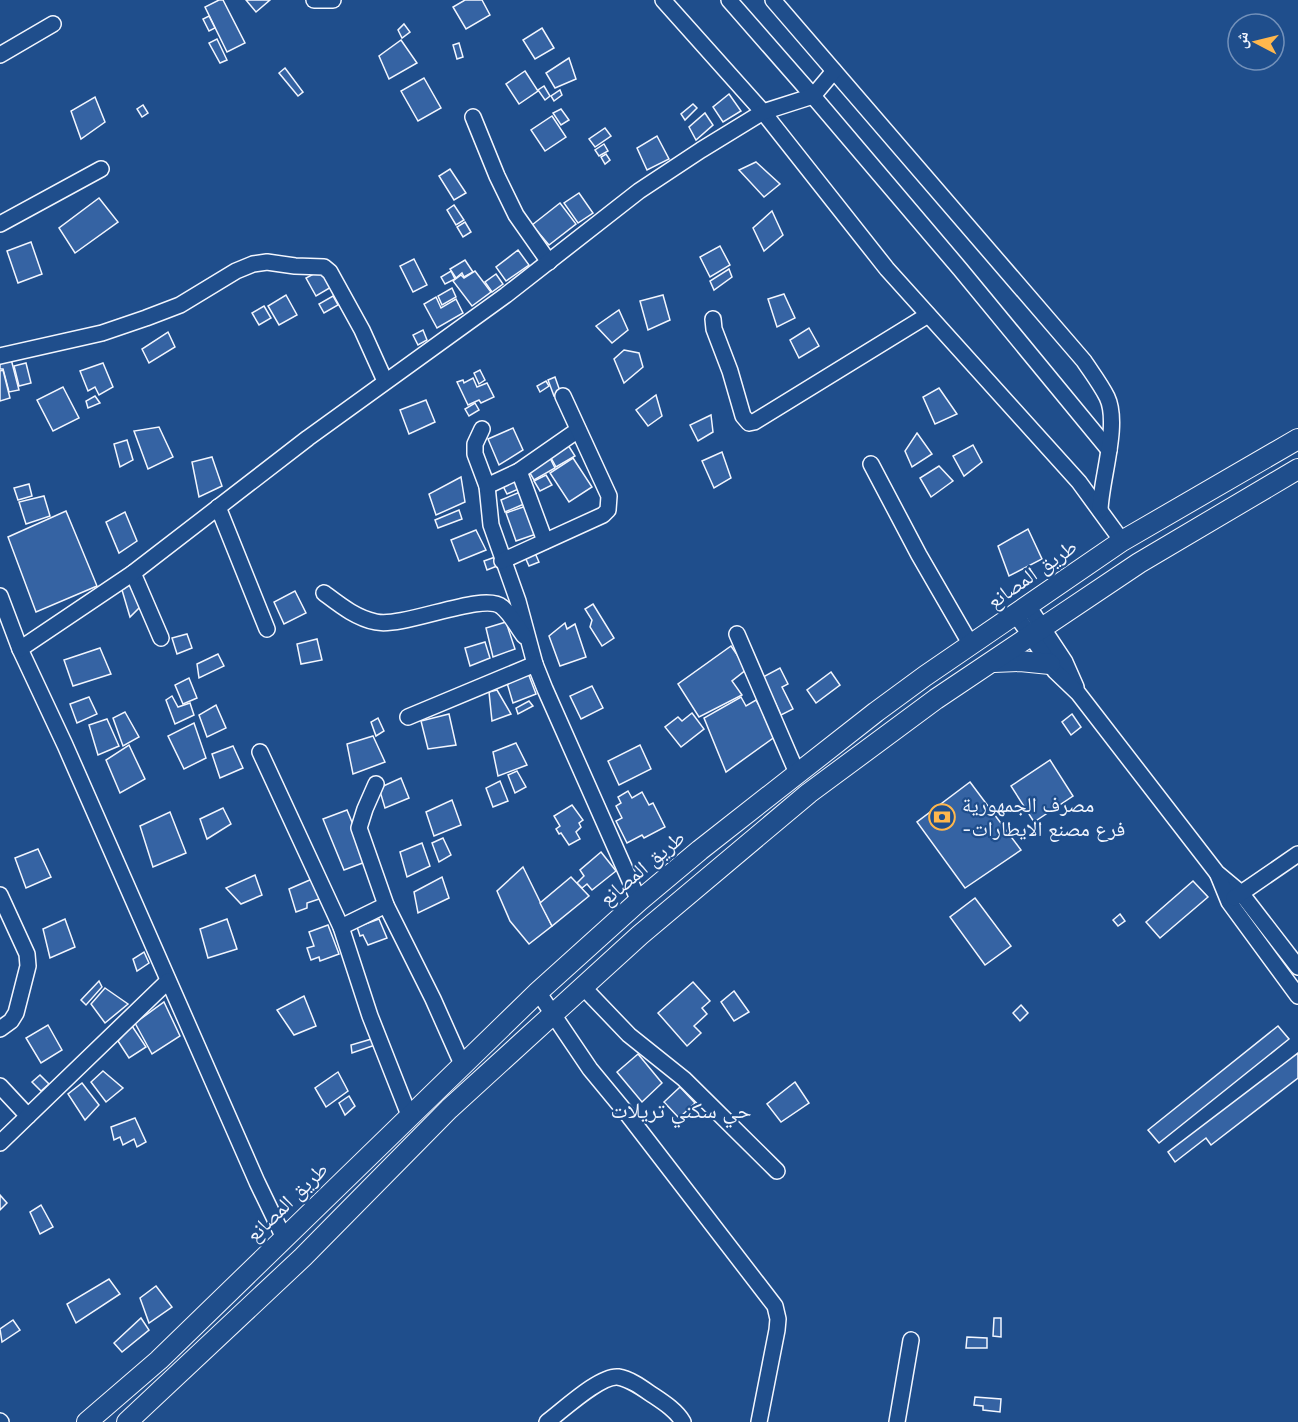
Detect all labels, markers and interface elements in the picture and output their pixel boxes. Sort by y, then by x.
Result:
north arrow [1226,12,1286,72]
text: ش [1230,31,1253,50]
street label: طريق المصانع [981,533,1082,614]
place label: مصرف الجمهورية -فرع مصنع الايطارات [962,791,1125,842]
bank icon: مصرف الجمهورية -فرع مصنع الايطارات [927,802,957,832]
street label: طريق المصانع [593,824,690,911]
district label: حي سكني تريلات [611,1096,751,1128]
street label: طريق المصانع [240,1156,333,1247]

